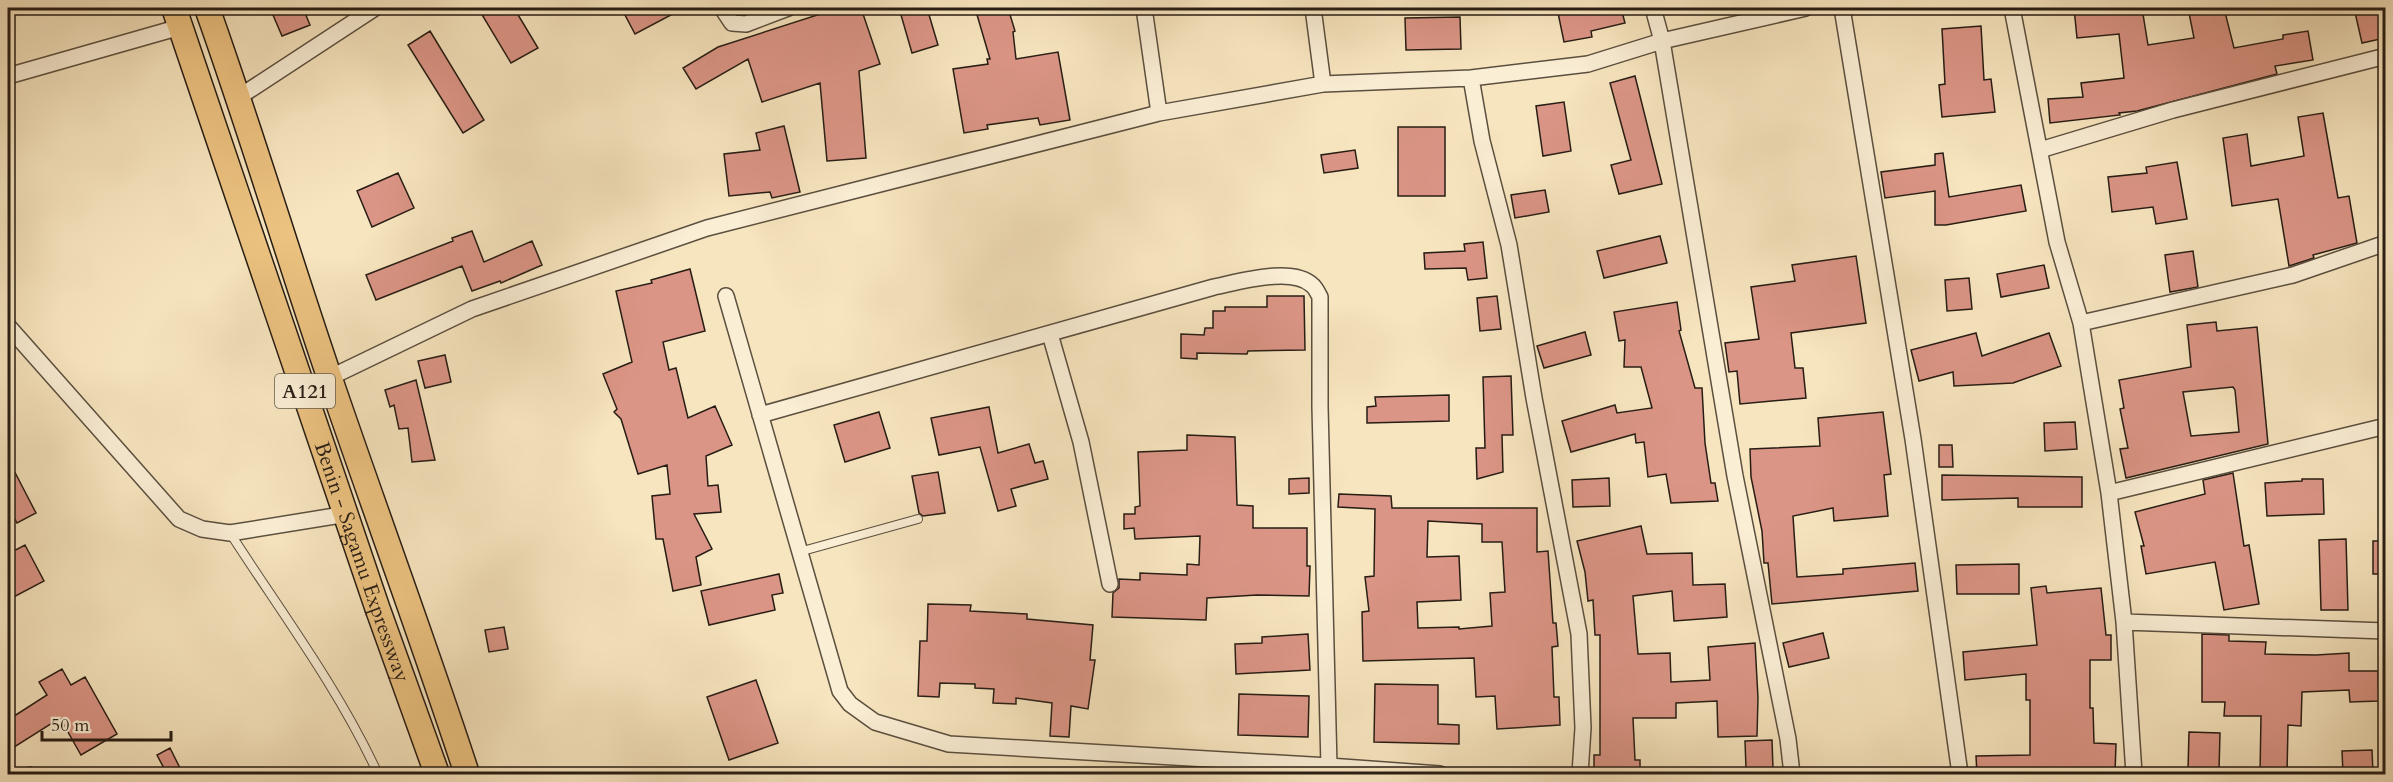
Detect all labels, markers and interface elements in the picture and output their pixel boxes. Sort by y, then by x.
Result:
road number: A121 [275,374,335,408]
street label: Benin - Sagamu Expressway [307,438,417,686]
scale bar [42,704,171,742]
text: 50 m [51,713,90,738]

